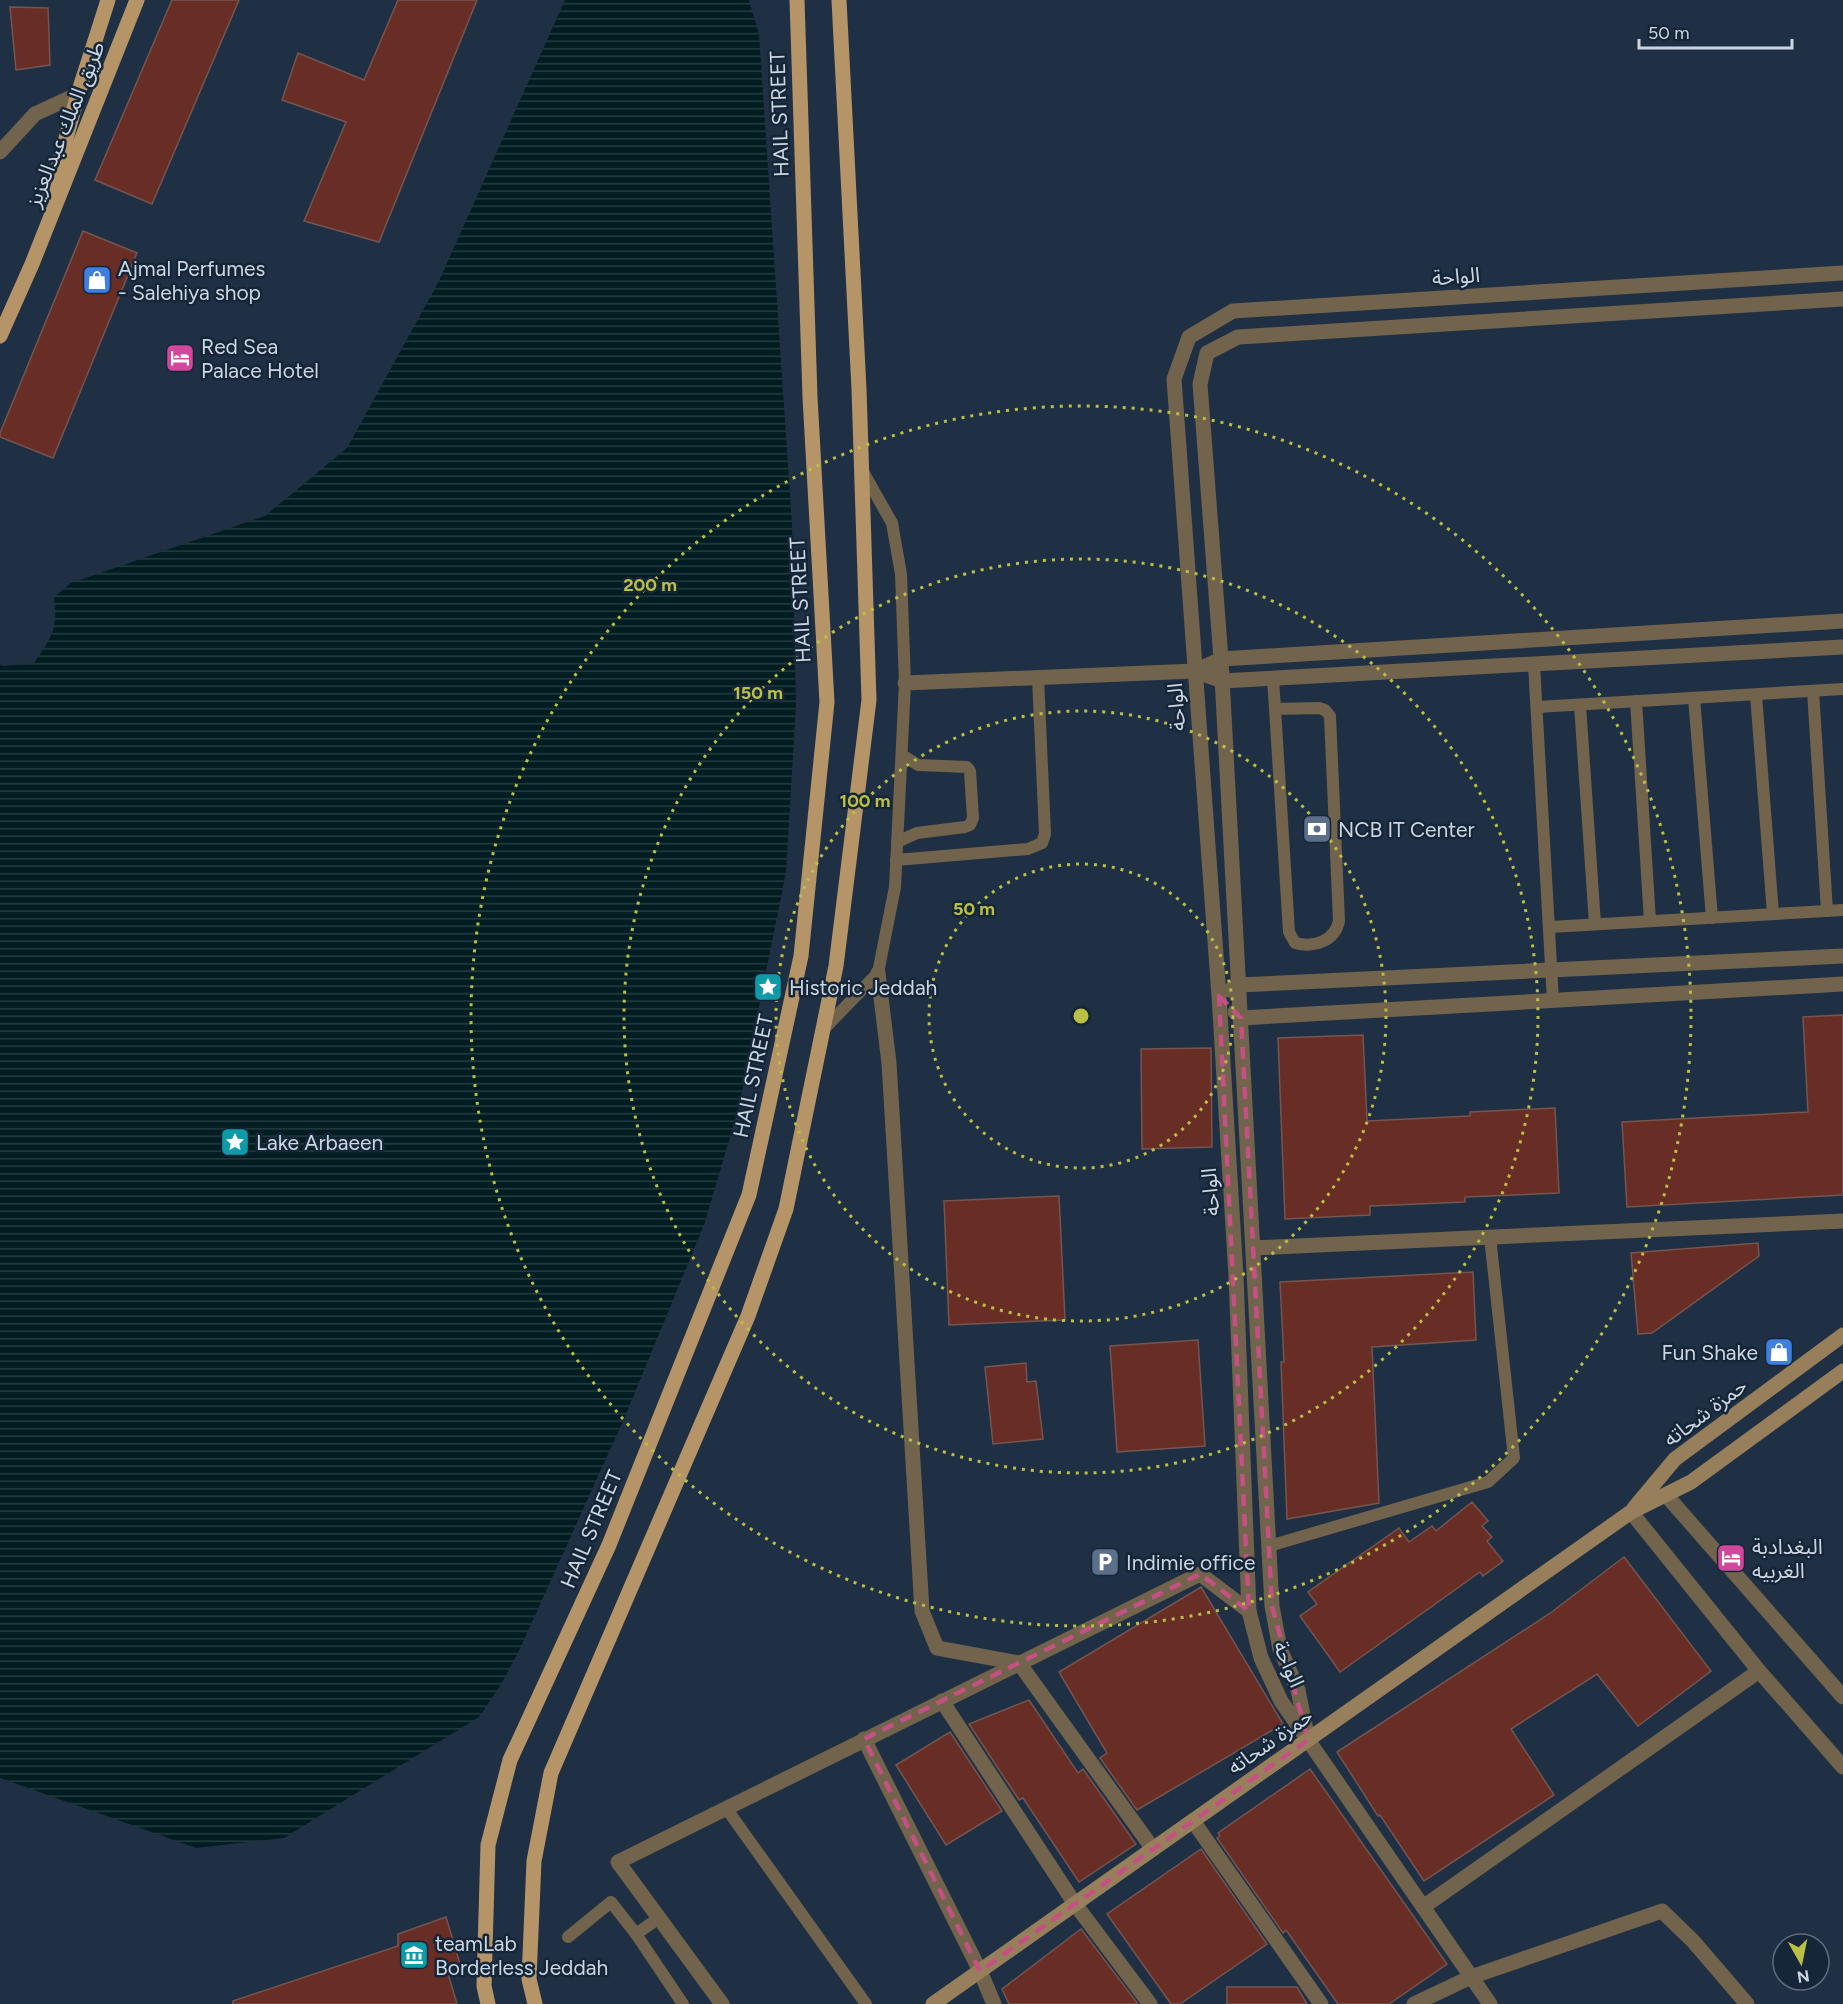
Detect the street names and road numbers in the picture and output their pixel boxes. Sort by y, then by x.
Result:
street label: طريق الملك عبدالعزيز [20,38,111,212]
street label: HAIL STREET [764,50,794,177]
street label: الواحة [1431,262,1481,290]
street label: HAIL STREET [784,536,816,664]
street label: الواحة [1162,682,1190,732]
street label: HAIL STREET [728,1011,778,1140]
street label: الواحة [1196,1167,1224,1217]
street label: حمزة شحاته [1658,1372,1752,1452]
street label: HAIL STREET [555,1466,627,1592]
street label: الواحة [1268,1637,1310,1691]
street label: حمزة شحاته [1223,1703,1317,1779]

